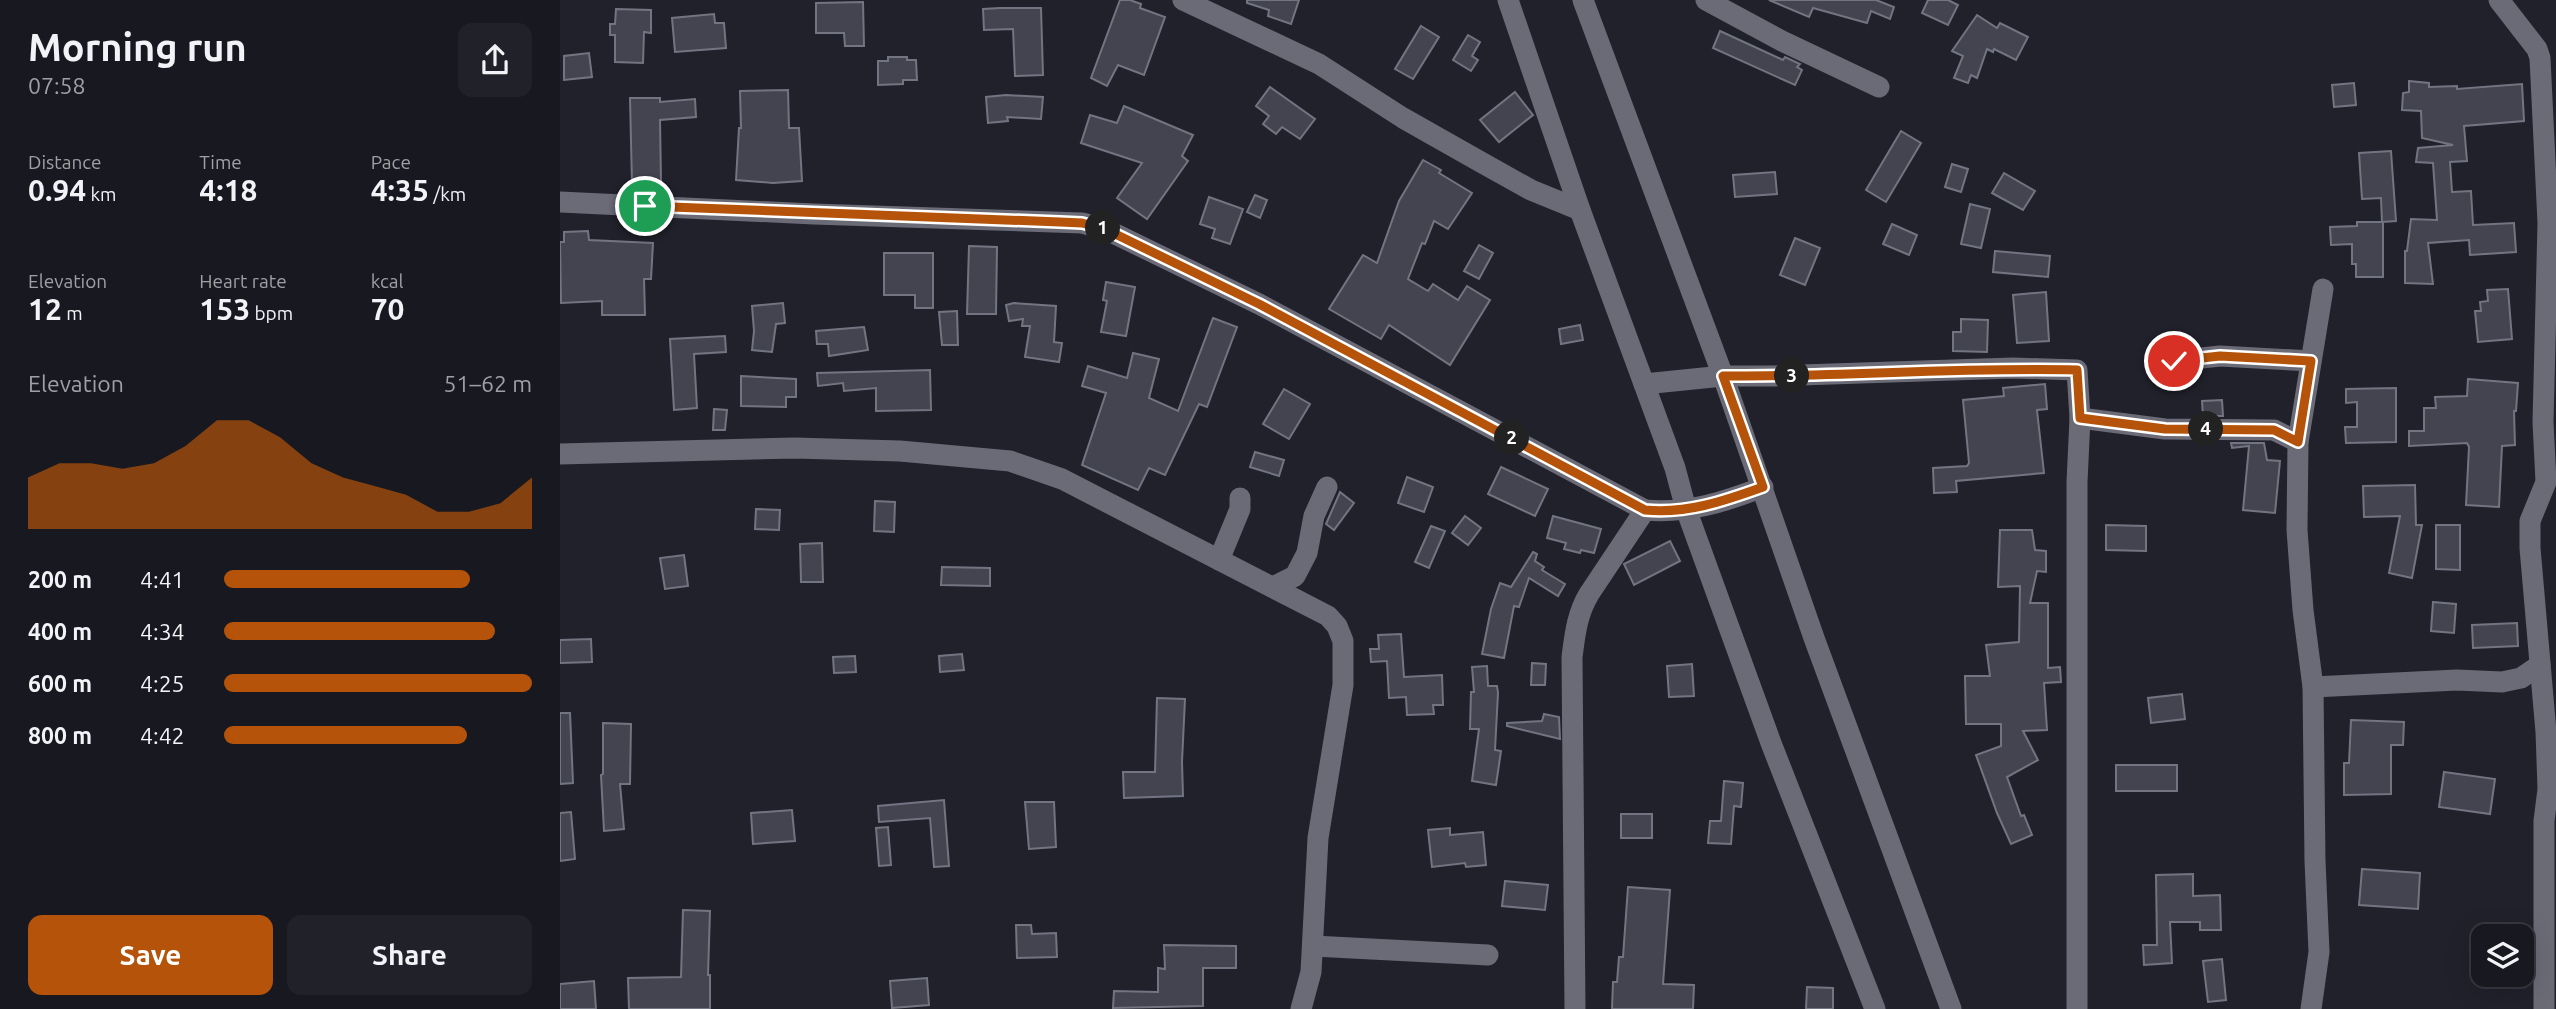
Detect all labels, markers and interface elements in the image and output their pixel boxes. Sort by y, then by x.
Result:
button: share [458,23,532,97]
text: Morning run [28,26,247,68]
text: 07:58 [28,73,86,98]
text: Distance [28,151,102,173]
text: Time [199,151,242,173]
text: Pace [371,151,411,173]
text: 0.94 [28,173,86,207]
text: 4:18 [199,173,257,207]
text: 4:35 [371,173,429,207]
pin [615,176,675,236]
text: km [86,183,116,205]
text: /km [429,183,466,205]
icon: arrive [626,187,664,225]
pin: 1 [1086,210,1120,246]
text: 1 [1097,216,1108,238]
text: Elevation [28,270,107,292]
text: Heart rate [199,270,287,292]
text: kcal [371,270,403,292]
text: 12 [28,292,62,326]
text: 153 [199,292,250,326]
text: 70 [371,292,405,326]
text: m [62,302,83,324]
text: bpm [250,302,293,324]
pin [2144,331,2204,391]
icon: check [2155,342,2193,380]
pin: 3 [1774,358,1810,394]
text: 3 [1786,364,1797,386]
text: Elevation [28,371,124,396]
text: 51–62 m [444,371,532,396]
pin: 4 [2188,412,2224,446]
text: 4 [2200,417,2211,439]
pin: 2 [1494,420,1530,456]
text: 2 [1506,426,1517,448]
text: 200 m [28,567,92,592]
text: 4:41 [140,567,185,592]
text: 400 m [28,619,92,644]
text: 4:34 [140,619,185,644]
text: 600 m [28,671,92,696]
text: 4:25 [140,671,185,696]
text: 800 m [28,723,92,748]
text: 4:42 [140,723,185,748]
button: Save [28,915,273,995]
button: Share [287,915,532,995]
map controls [2471,924,2534,987]
button: layers [2471,924,2534,987]

